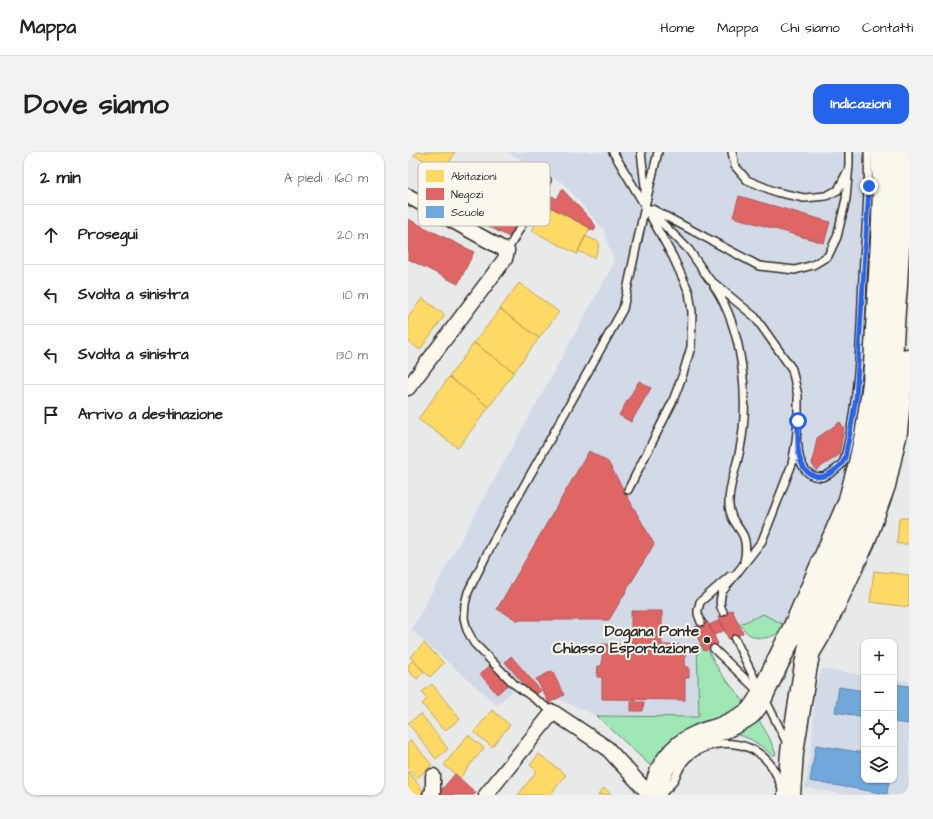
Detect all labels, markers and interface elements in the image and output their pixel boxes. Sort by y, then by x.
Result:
text: Mappa [20,14,76,41]
text: Home [660,18,695,38]
text: Mappa [717,18,758,38]
text: Chi siamo [780,18,840,38]
text: Contatti [862,18,913,38]
button: Indicazioni [813,84,909,124]
text: Dove siamo [24,85,169,124]
legend [418,162,550,226]
text: 2 min [40,166,81,190]
text: A piedi · 160 m [284,169,368,187]
text: Abitazioni [451,169,497,184]
route end [860,177,878,195]
text: Negozi [451,187,483,203]
text: Scuole [451,205,485,220]
icon: ahead [40,224,62,246]
text: Prosegui [78,224,138,245]
text: 20 m [337,226,368,244]
icon: left [40,284,62,306]
text: Svolta a sinistra [78,284,189,305]
text: 10 m [343,286,368,304]
icon: left [40,344,62,366]
text: Svolta a sinistra [78,344,189,365]
text: 130 m [336,346,368,364]
icon: arrive [40,404,62,426]
text: Arrivo a destinazione [78,404,223,425]
route start [789,412,807,430]
place label: Dogana Ponte Chiasso Esportazione [553,621,699,659]
marker: Dogana Ponte Chiasso Esportazione [702,635,712,645]
map controls [861,639,897,783]
button: + [861,639,897,675]
button: − [861,675,897,711]
button: locate [861,711,897,747]
button: layers [861,747,897,783]

